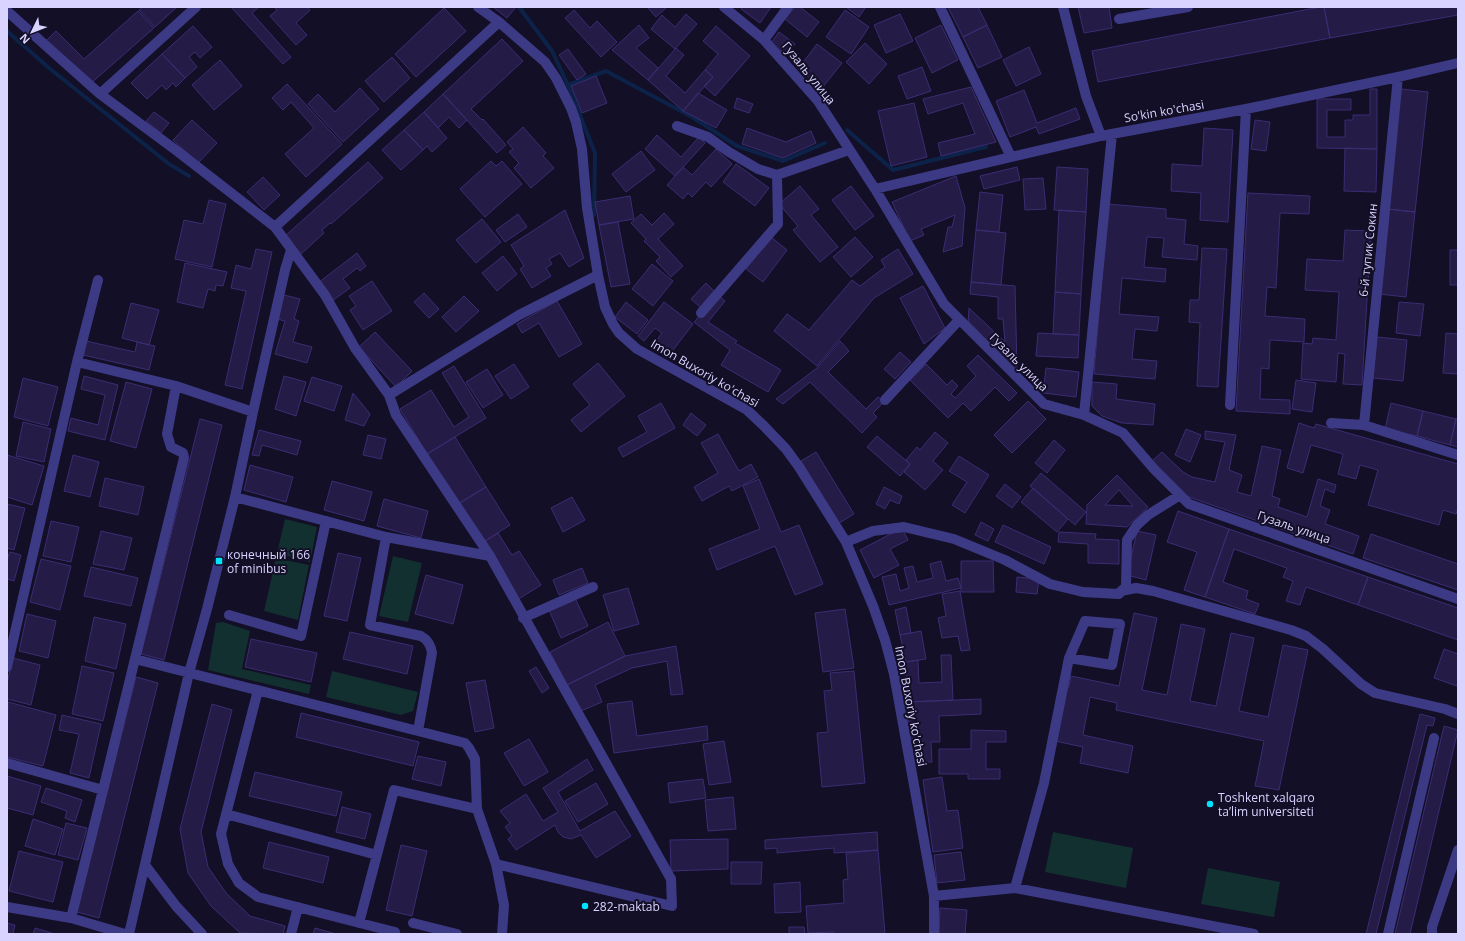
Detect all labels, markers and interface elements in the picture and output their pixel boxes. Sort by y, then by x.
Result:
north arrow [12,12,52,52]
text: N [16,31,33,48]
street label: Гузаль улица [778,38,840,108]
street label: So'kin ko'chasi [1123,96,1205,126]
street label: 6-й тупик Сокин [1355,203,1381,297]
street label: Гузаль улица [986,329,1052,395]
street label: Imon Buxoriy ko'chasi [648,335,762,411]
street label: Гузаль улица [1255,507,1333,547]
place label: конечный 166 of minibus [227,546,310,577]
marker: конечный 166 of minibus [214,556,224,566]
street label: Imon Buxoriy ko'chasi [891,644,931,768]
place label: Toshkent xalqaro ta’lim universiteti [1218,789,1315,820]
marker: Toshkent xalqaro ta’lim universiteti [1205,799,1215,809]
place label: 282-maktab [593,898,660,915]
marker: 282-maktab [580,901,590,911]

